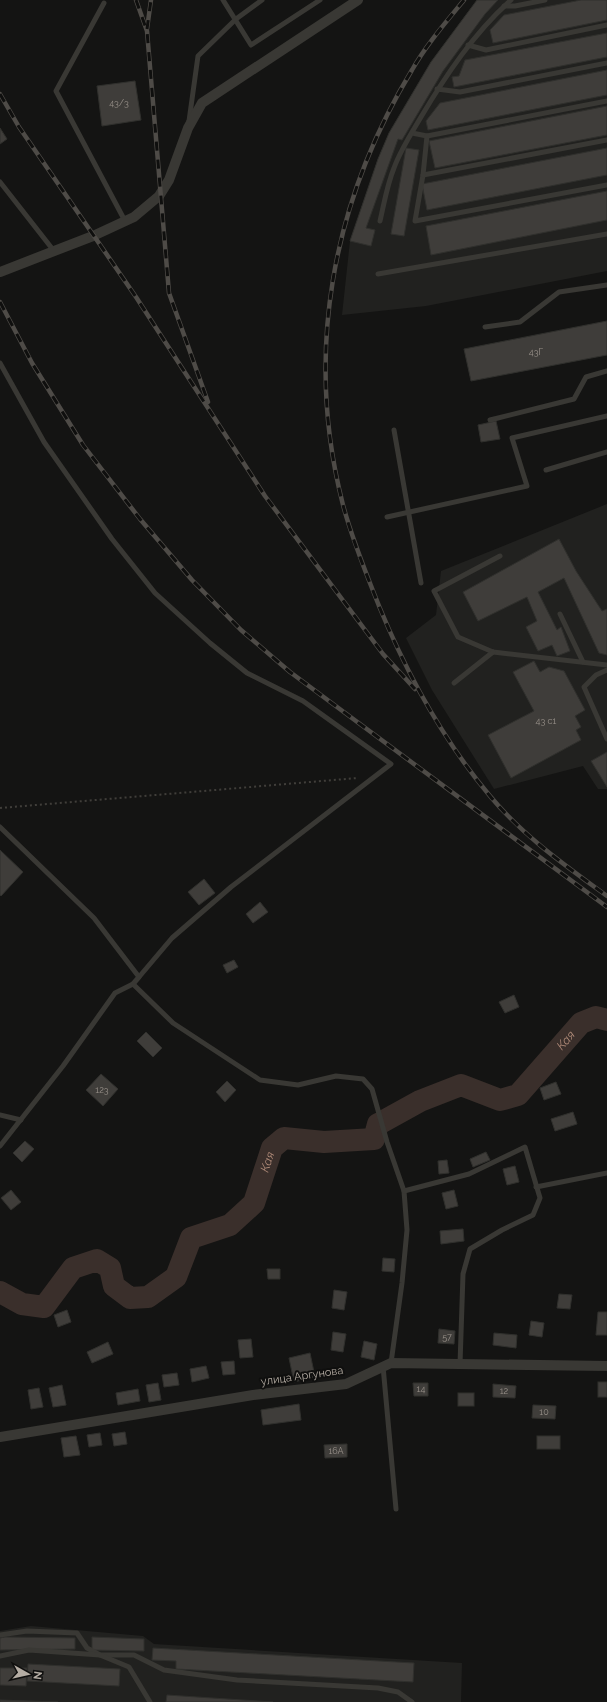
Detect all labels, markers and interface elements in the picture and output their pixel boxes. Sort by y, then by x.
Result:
house number: 43/3 [109,98,129,108]
house number: 43Г [529,347,544,357]
house number: 43 с1 [536,716,557,726]
water label: Кая [554,1028,578,1053]
house number: 123 [95,1085,109,1095]
water label: Кая [258,1149,277,1174]
house number: 57 [442,1332,452,1342]
street label: улица Аргунова [260,1364,344,1388]
house number: 14 [417,1384,425,1394]
house number: 12 [500,1386,509,1396]
house number: 10 [539,1407,549,1417]
house number: 16А [328,1446,344,1456]
north arrow [8,1654,48,1694]
text: N [30,1670,44,1680]

